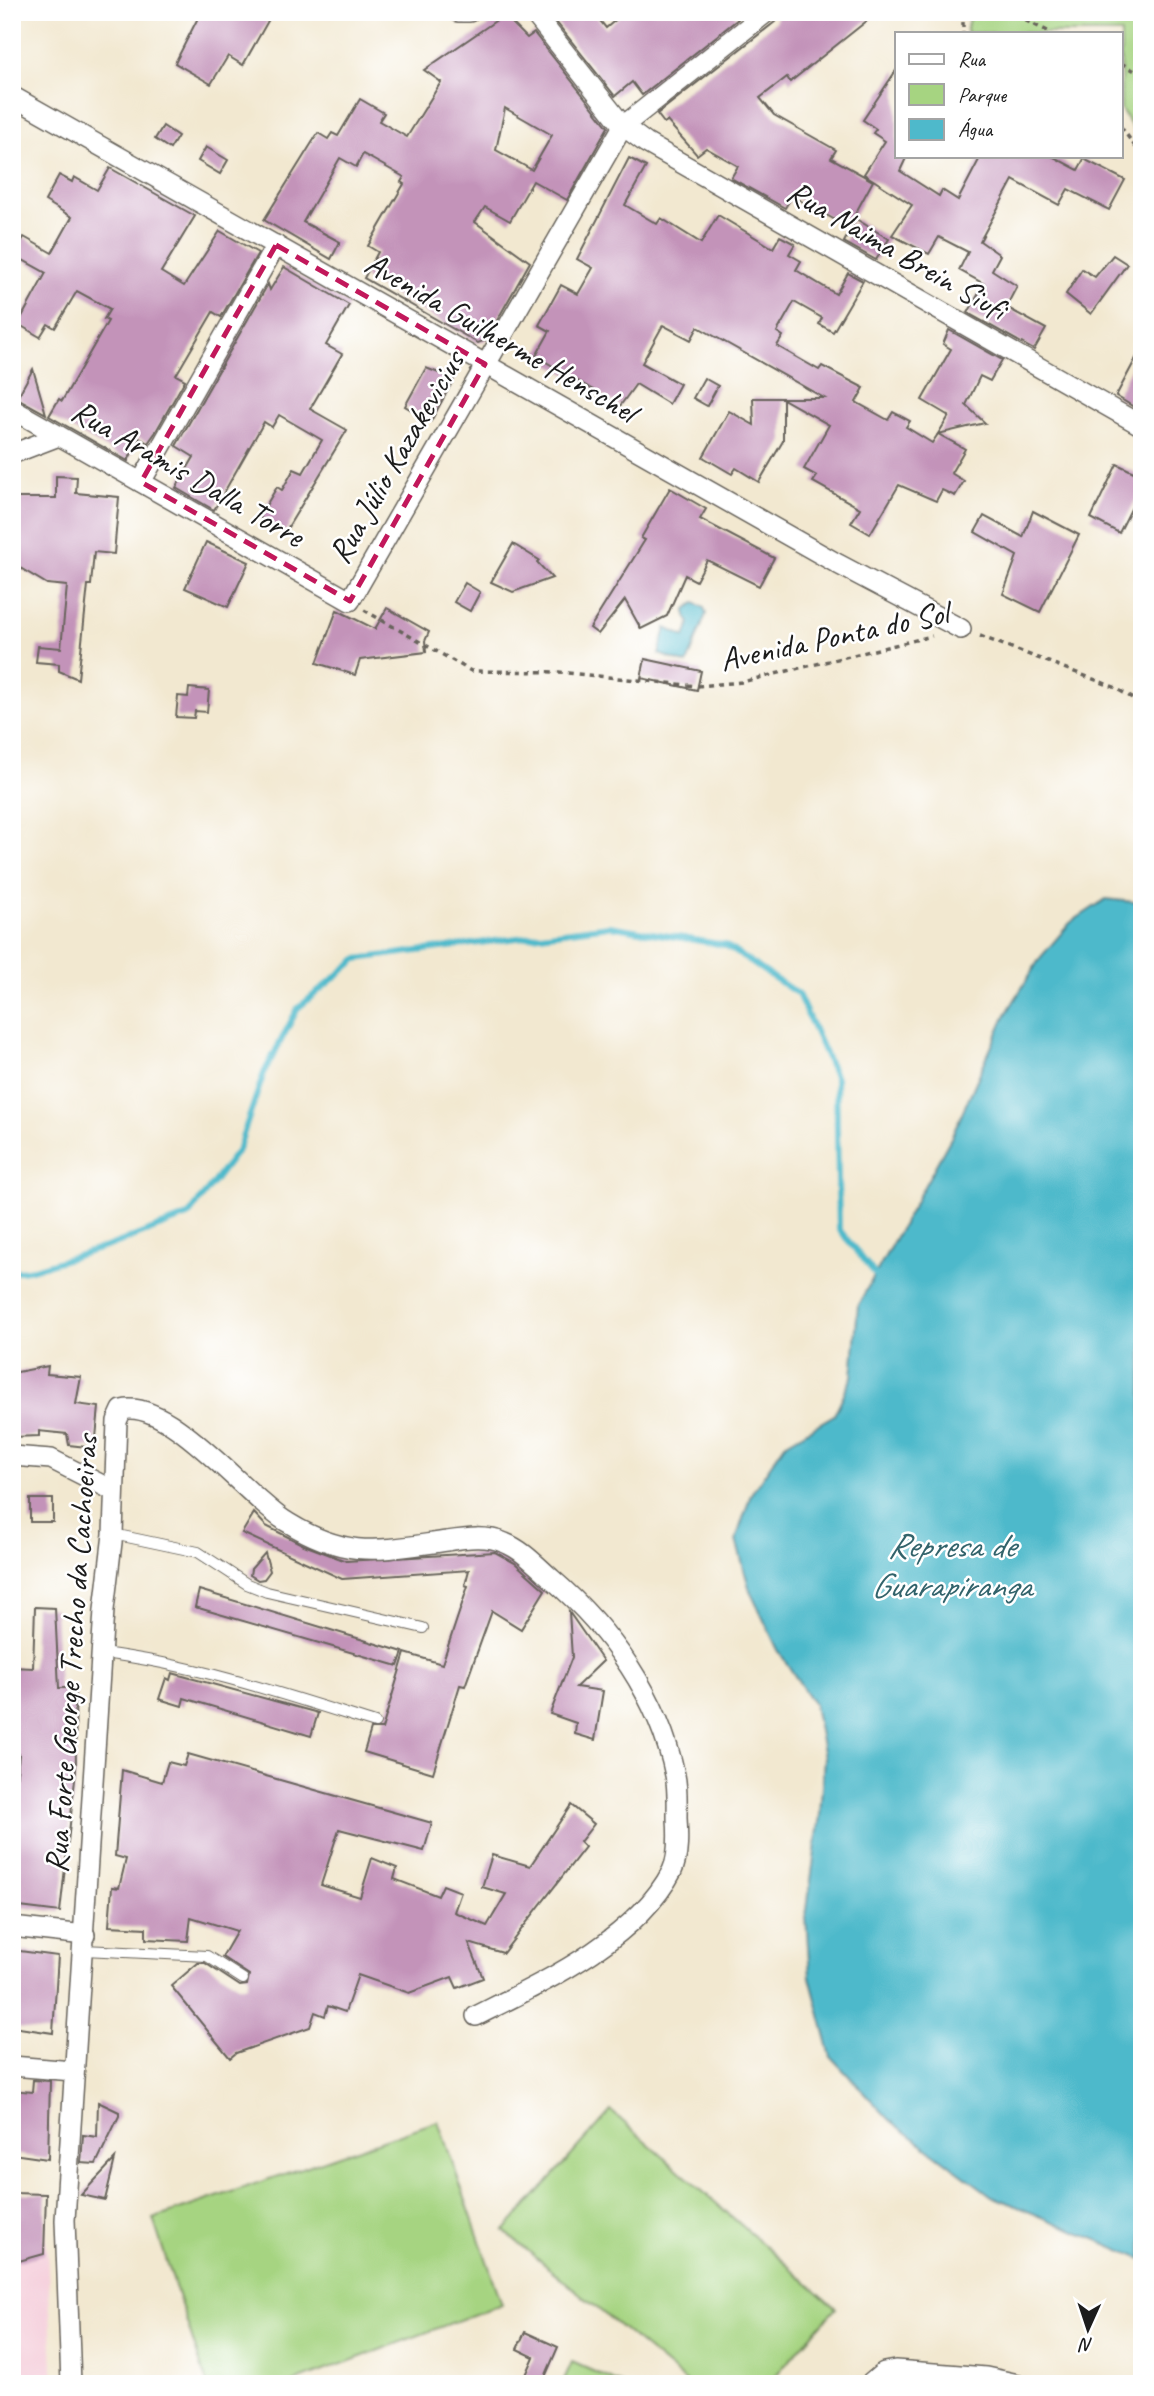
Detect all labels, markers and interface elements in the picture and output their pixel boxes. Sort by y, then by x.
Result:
legend [895,32,1122,158]
text: Rua [958,46,986,72]
text: Parque [958,82,1007,108]
text: Água [958,116,994,142]
street label: Rua Naima Brein Siufi [780,170,1017,331]
street label: Avenida Guilherme Henschel [358,242,649,435]
street label: Rua Júlio Kazakevicius [318,341,475,571]
street label: Rua Aramis Dalla Torre [64,389,314,558]
street label: Avenida Ponta do Sol [716,590,957,681]
street label: Rua Forte George Trecho da Cachoeiras [35,1431,107,1875]
water label: Represa de Guarapiranga [871,1523,1035,1608]
north arrow [1052,2294,1122,2364]
text: N [1077,2333,1094,2357]

